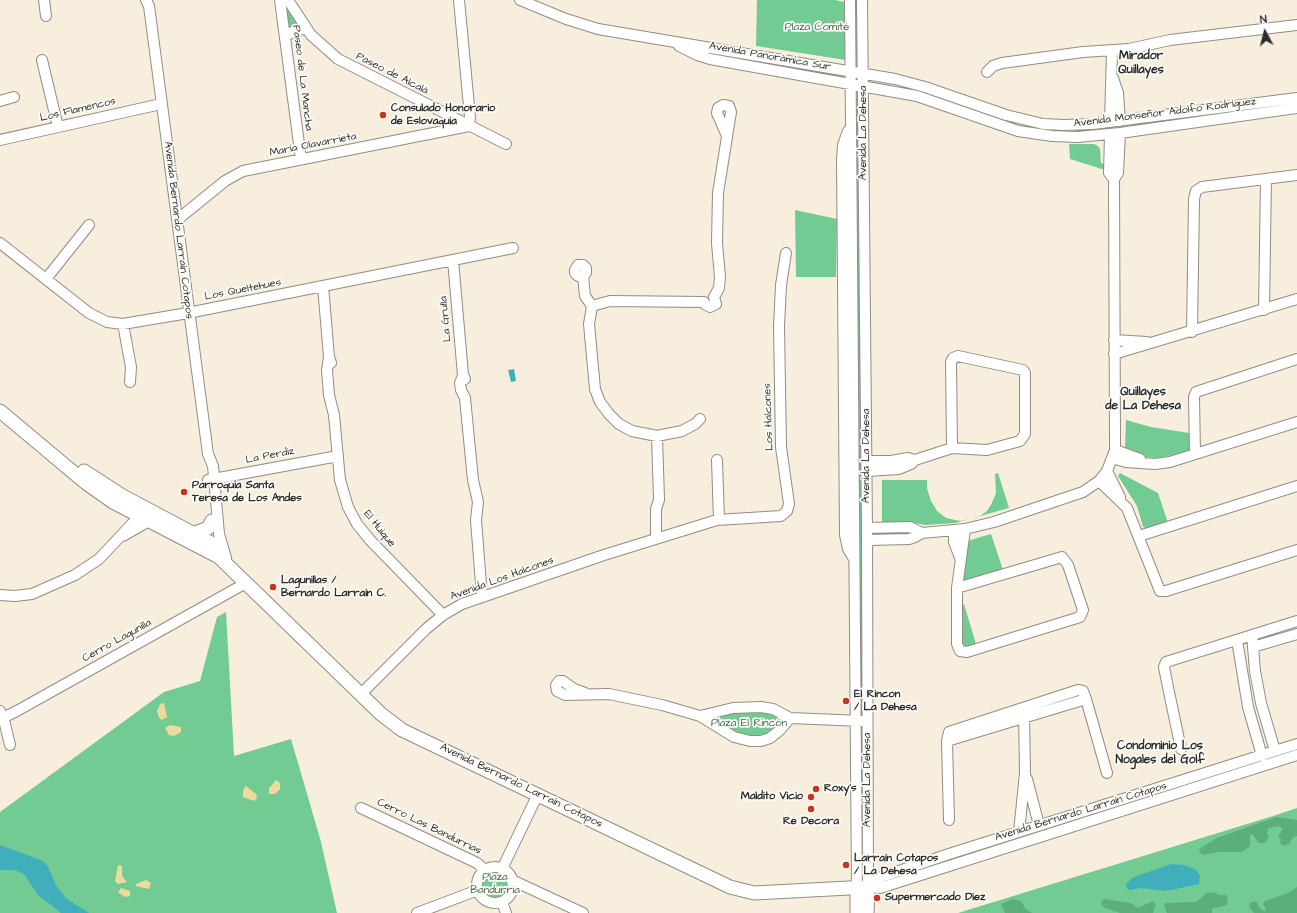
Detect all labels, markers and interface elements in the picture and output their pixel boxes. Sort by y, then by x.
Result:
north arrow [1245,12,1285,52]
text: N [1259,12,1268,27]
park label: Plaza Comité [785,21,849,35]
street label: Paseo de La Mancha [289,24,315,132]
street label: Avenida Panorámica Sur [708,40,832,74]
district label: Mirador Quillayes [1118,49,1164,77]
street label: Paseo de Alcalá [354,50,430,98]
street label: Avenida La Dehesa [857,86,871,180]
street label: Los Flamencos [39,95,117,125]
street label: Avenida Monseñor Adolfo Rodríguez [1073,95,1257,131]
place label: Consulado Honorario de Eslovaquia [391,102,495,128]
marker: Consulado Honorario de Eslovaquia [378,110,388,120]
street label: María Olavarrieta [268,130,358,160]
street label: Avenida Bernardo Larraín Cotapos [161,140,195,320]
street label: Los Queltehues [204,276,282,304]
street label: La Grulla [437,296,455,342]
street label: Los Halcones [761,383,777,451]
district label: Quillayes de La Dehesa [1105,385,1181,413]
street label: Avenida La Dehesa [860,409,874,503]
street label: La Perdiz [244,445,296,467]
place label: Parroquia Santa Teresa de Los Andes [192,479,302,505]
marker: Parroquia Santa Teresa de Los Andes [179,487,189,497]
street label: El Huique [360,508,398,550]
street label: Avenida Los Halcones [448,554,556,604]
place label: Lagunillas / Bernardo Larraín C. [281,574,386,600]
marker: Lagunillas / Bernardo Larraín C. [268,582,278,592]
street label: Cerro Lagunilla [80,617,154,665]
place label: El Rincon / La Dehesa [854,688,917,714]
marker: El Rincon / La Dehesa [841,696,851,706]
park label: Plaza El Rincón [711,717,787,731]
street label: Avenida La Dehesa [861,733,875,827]
district label: Condominio Los Nogales del Golf [1115,739,1205,767]
street label: Avenida Bernardo Larraín Cotapos [438,741,604,831]
street label: Avenida Bernardo Larraín Cotapos [993,780,1169,844]
place label: Roxy's [824,782,857,796]
marker: Roxy's [811,784,821,794]
place label: Maldito Vicio [741,790,803,804]
marker: Maldito Vicio [806,792,816,802]
street label: Cerro Las Bandurrias [375,796,483,858]
marker: Re Decora [806,804,816,814]
place label: Re Decora [783,815,839,829]
place label: Larraín Cotapos / La Dehesa [854,852,938,878]
marker: Larraín Cotapos / La Dehesa [841,860,851,870]
park label: Plaza Bandurria [470,871,520,897]
place label: Supermercado Diez [885,891,985,905]
marker: Supermercado Diez [872,893,882,903]

